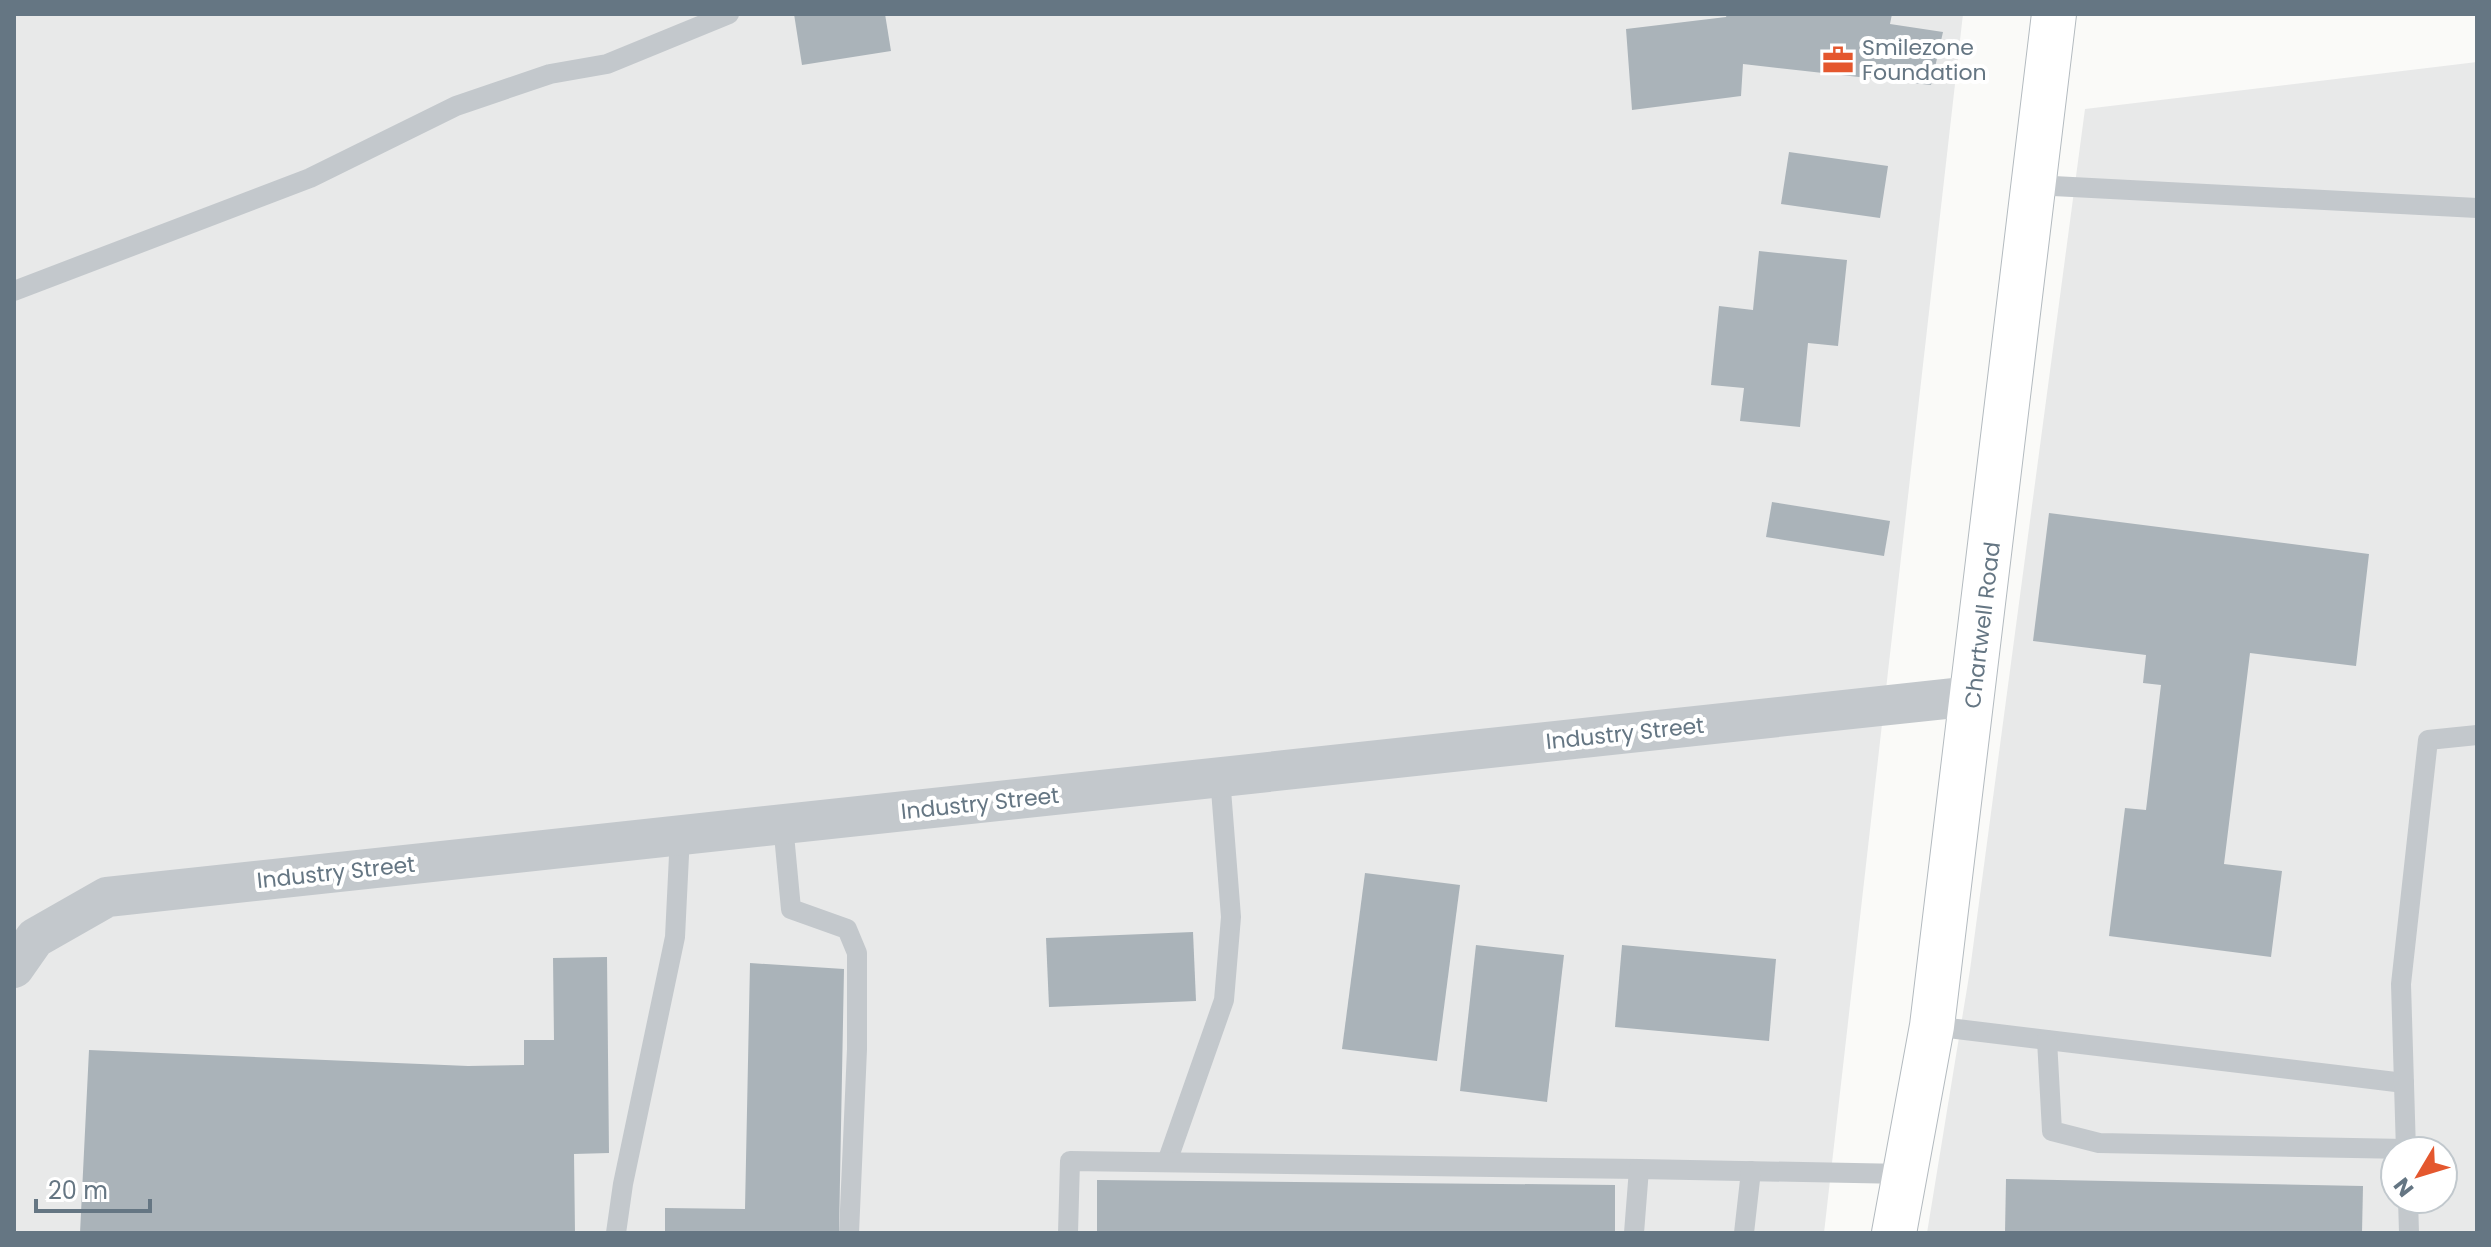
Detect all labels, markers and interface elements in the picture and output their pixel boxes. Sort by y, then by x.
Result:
place label: Smilezone Foundation [1862,32,1987,88]
office icon: Smilezone Foundation [1821,43,1855,77]
street label: Chartwell Road [1957,540,2008,710]
street label: Industry Street [1544,710,1706,757]
street label: Industry Street [899,780,1061,827]
street label: Industry Street [255,849,417,896]
north arrow [2379,1135,2459,1215]
scale bar [36,1163,150,1213]
text: N [2386,1171,2421,1203]
text: 20 m [48,1174,108,1207]

